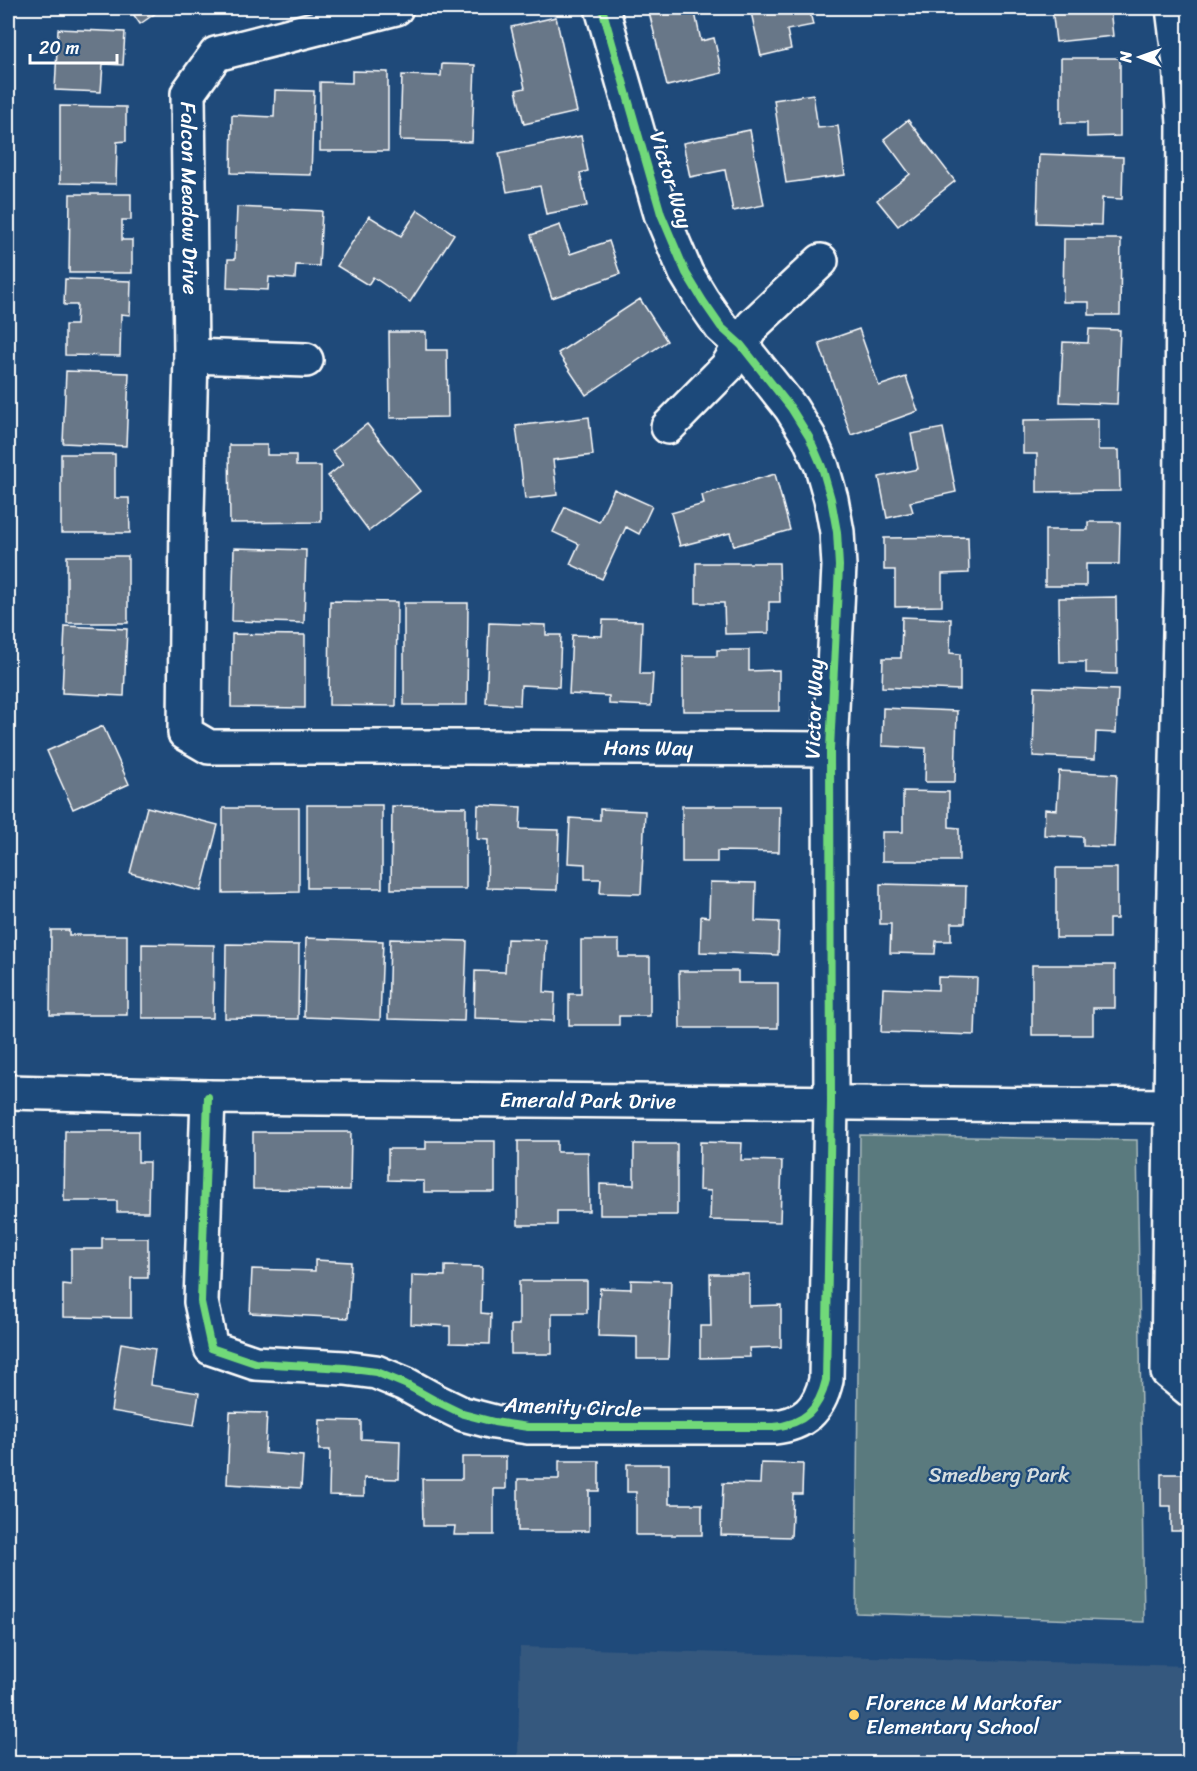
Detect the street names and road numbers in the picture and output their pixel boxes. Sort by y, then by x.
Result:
street label: Falcon Meadow Drive [169,101,209,295]
street label: Victor Way [638,126,704,234]
street label: Victor Way [793,658,835,760]
street label: Hans Way [603,729,694,767]
street label: Emerald Park Drive [500,1081,677,1120]
street label: Amenity Circle [503,1386,643,1428]

